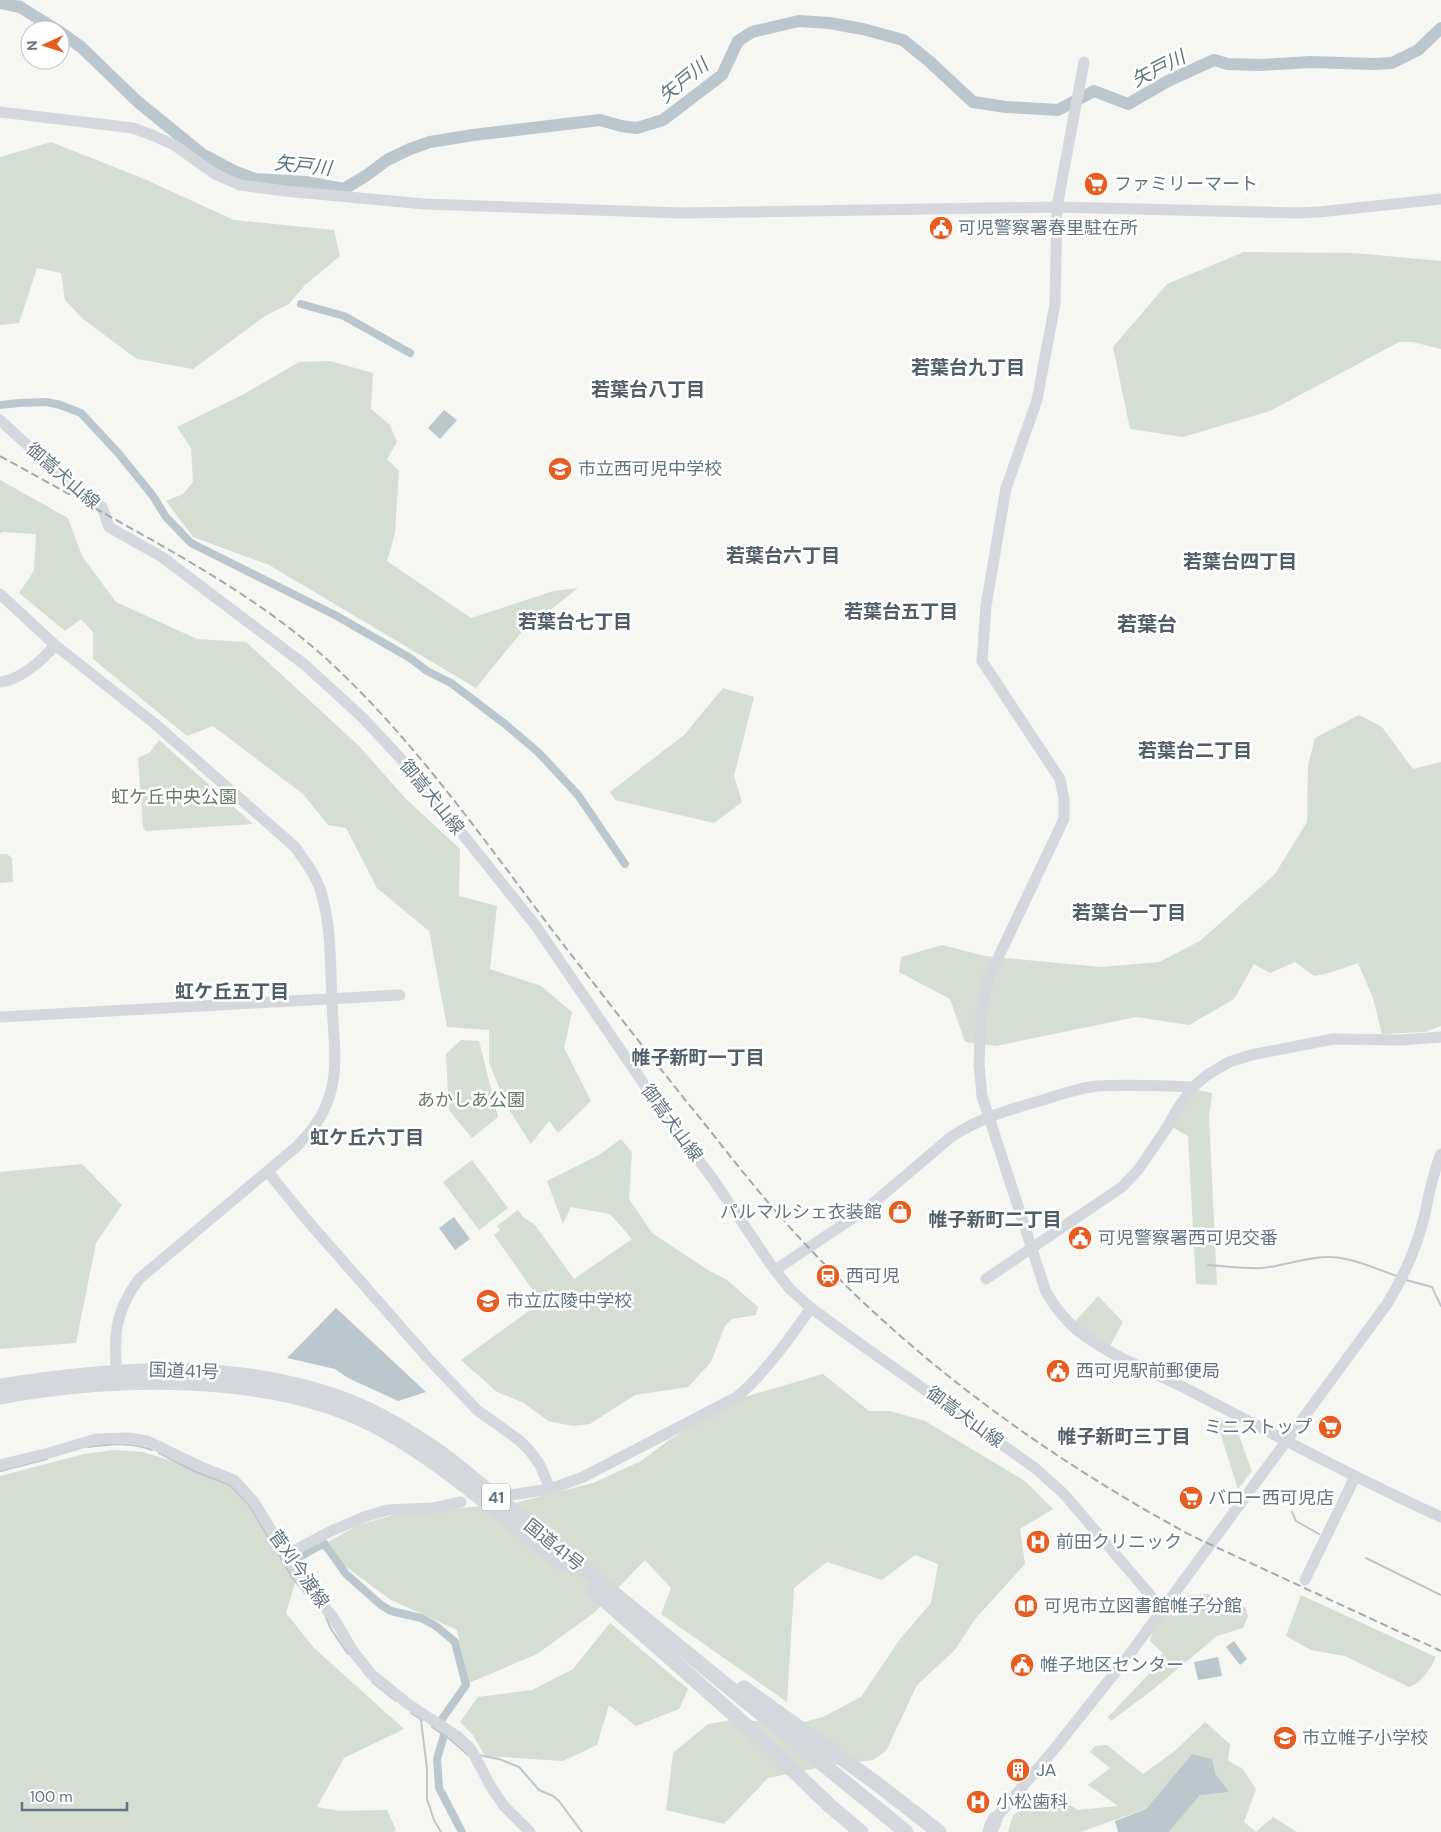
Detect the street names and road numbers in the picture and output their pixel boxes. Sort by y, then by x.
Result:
street label: 御嵩犬山線 [21,437,105,515]
street label: 御嵩犬山線 [394,754,470,840]
street label: 御嵩犬山線 [636,1080,708,1166]
street label: 国道41号 [148,1358,220,1384]
street label: 御嵩犬山線 [922,1381,1008,1453]
road number: 41 [482,1484,510,1510]
street label: 国道41号 [519,1513,589,1577]
street label: 菅刈今渡線 [263,1525,335,1613]

